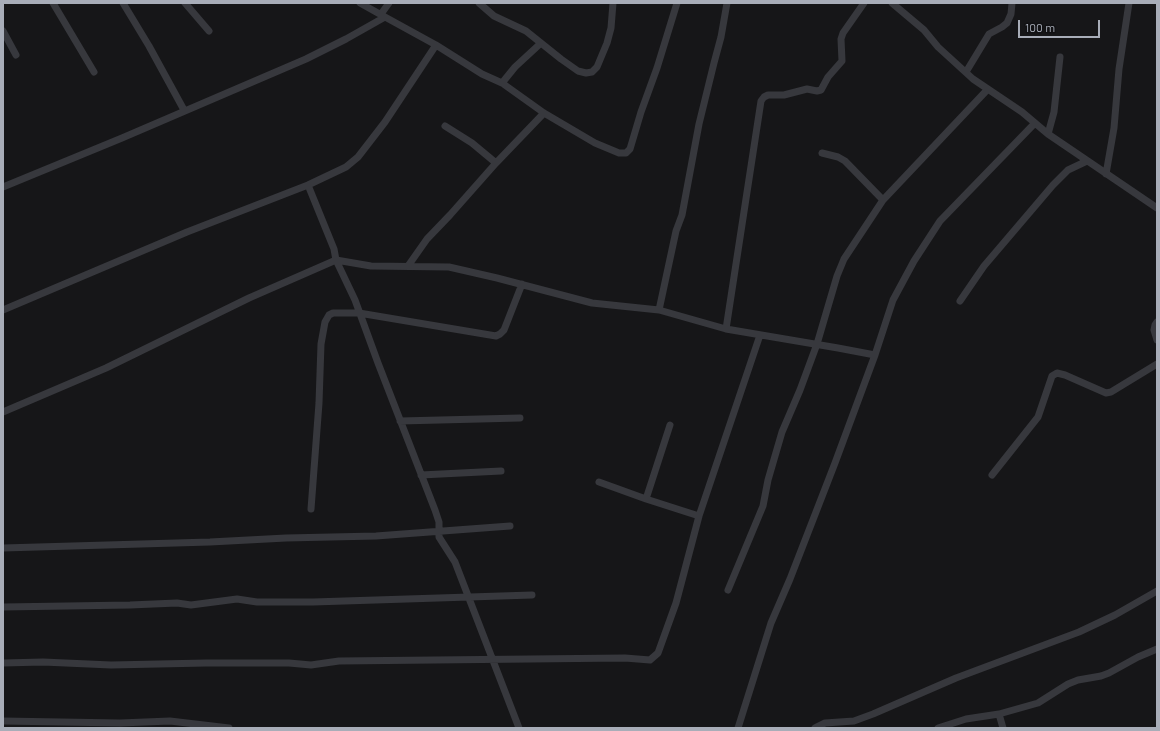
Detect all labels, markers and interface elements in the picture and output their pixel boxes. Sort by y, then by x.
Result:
scale bar [1020,12,1102,38]
text: 100 m [1025,20,1055,34]

